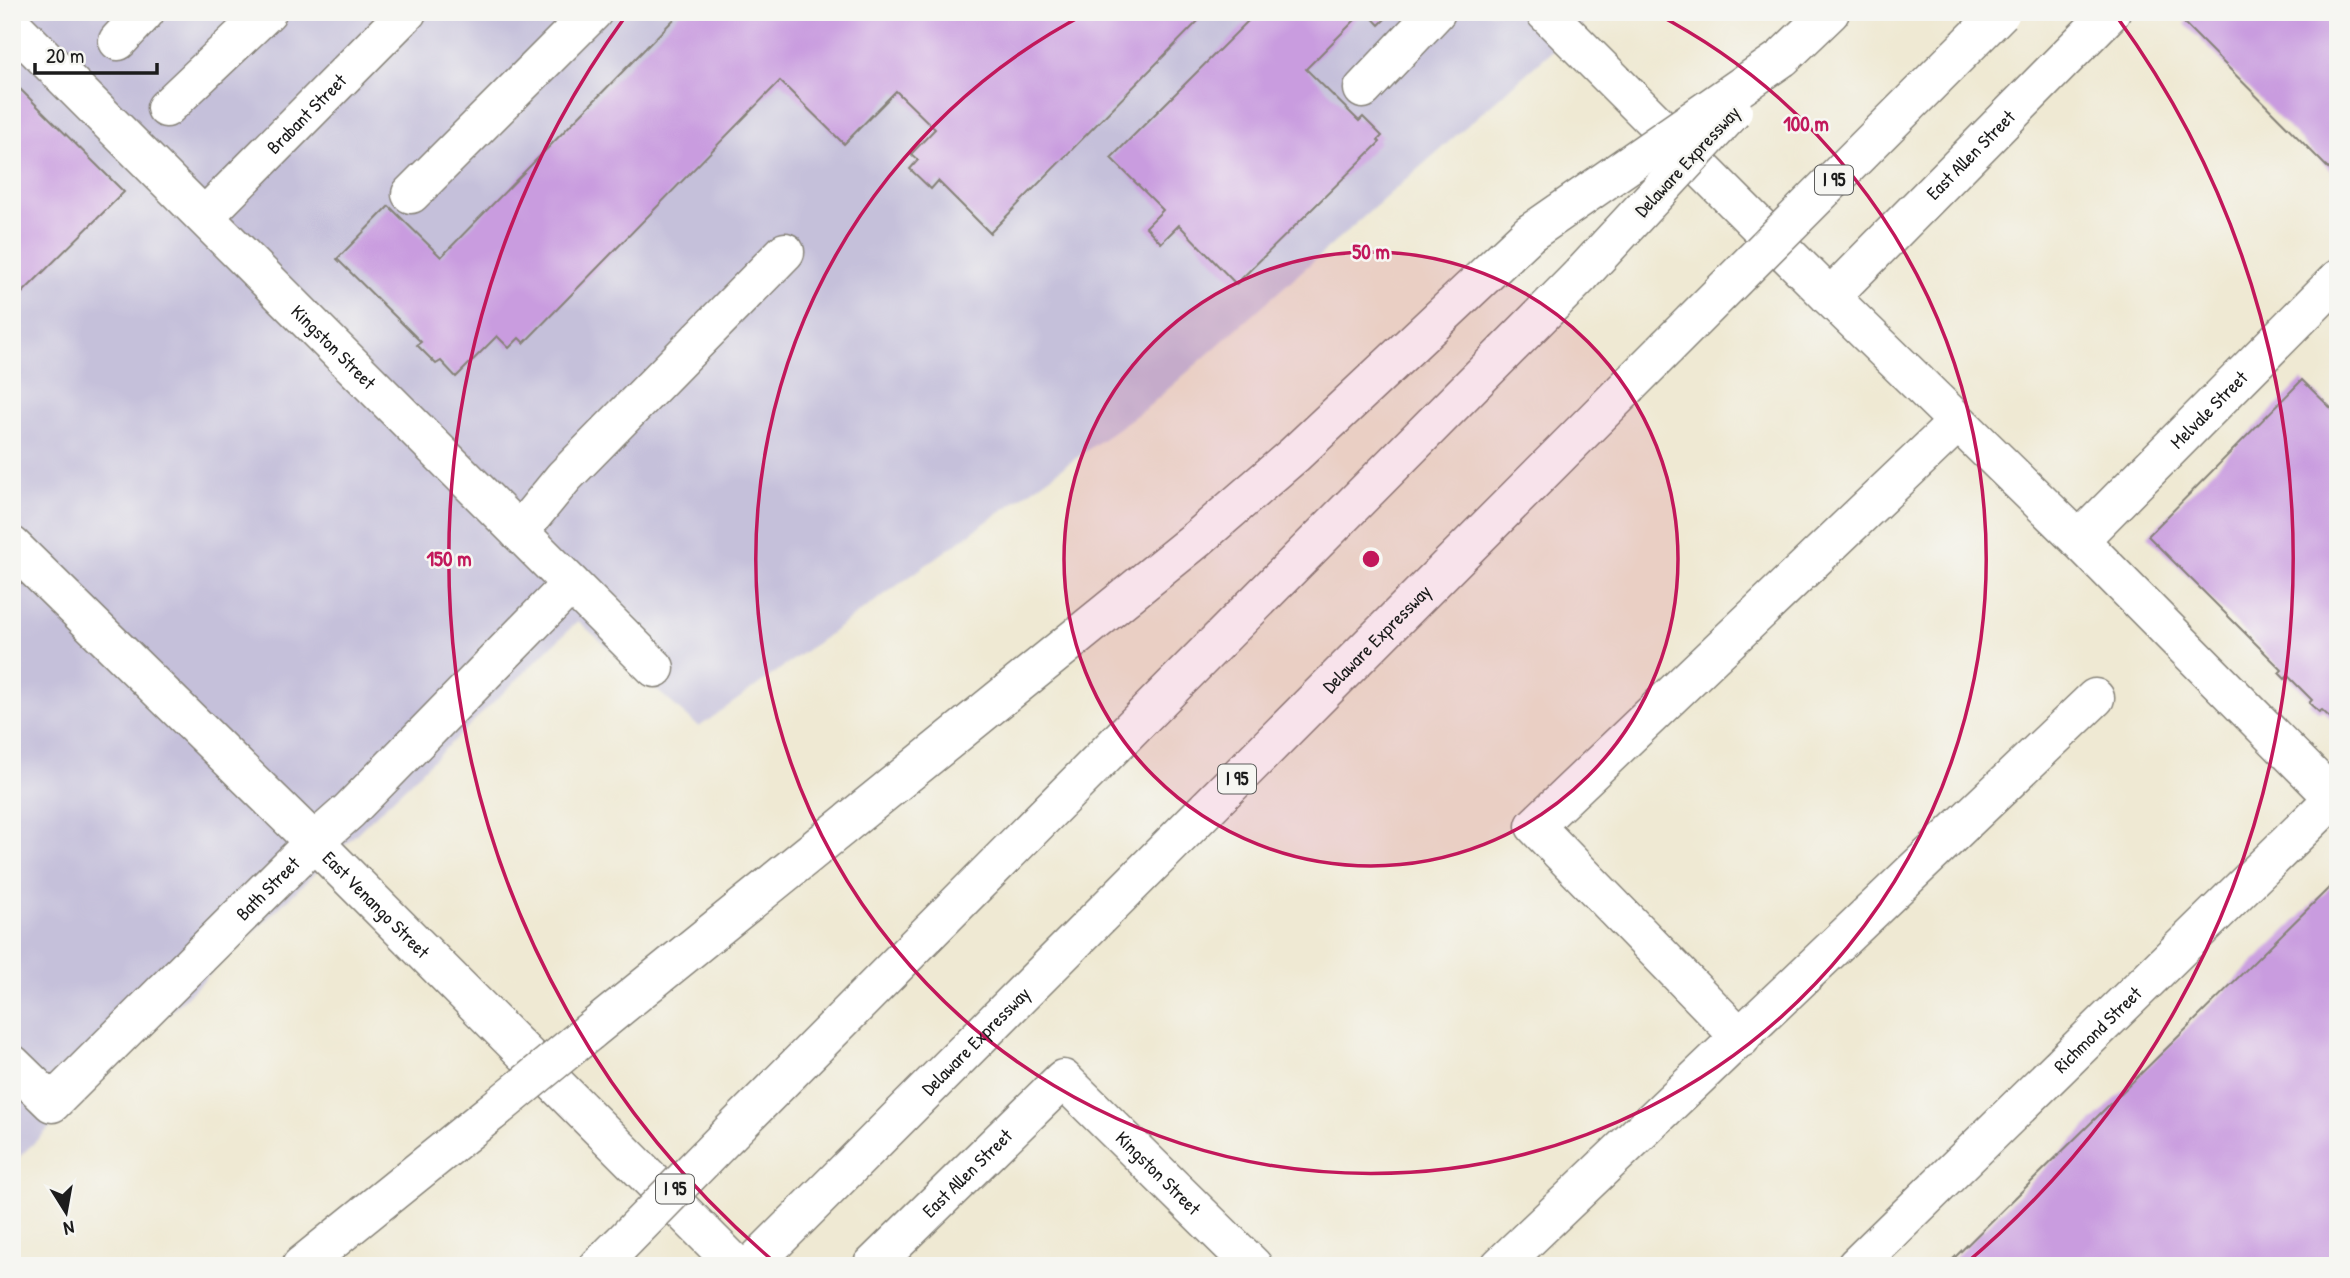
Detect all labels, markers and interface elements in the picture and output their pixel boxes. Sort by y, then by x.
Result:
scale bar [35,32,158,76]
text: 20 m [46,41,84,70]
street label: Brabant Street [261,67,352,160]
street label: Delaware Expressway [1629,100,1745,222]
street label: East Allen Street [1920,104,2021,205]
text: 100 m [1783,109,1829,138]
road number: I 95 [1815,166,1853,195]
text: 50 m [1352,237,1390,266]
street label: Kingston Street [286,299,382,395]
street label: Melvale Street [2164,364,2253,454]
text: 150 m [426,544,472,573]
centre of rings [1359,547,1383,571]
street label: Delaware Expressway [1317,578,1436,698]
road number: I 95 [1218,764,1256,794]
street label: East Venango Street [317,845,436,964]
street label: Bath Street [230,850,305,926]
street label: Richmond Street [2048,980,2147,1079]
street label: Delaware Expressway [916,981,1035,1101]
street label: East Allen Street [916,1123,1018,1223]
street label: Kingston Street [1110,1125,1207,1221]
road number: I 95 [656,1174,694,1204]
north arrow [32,1176,102,1246]
text: N [62,1215,77,1242]

